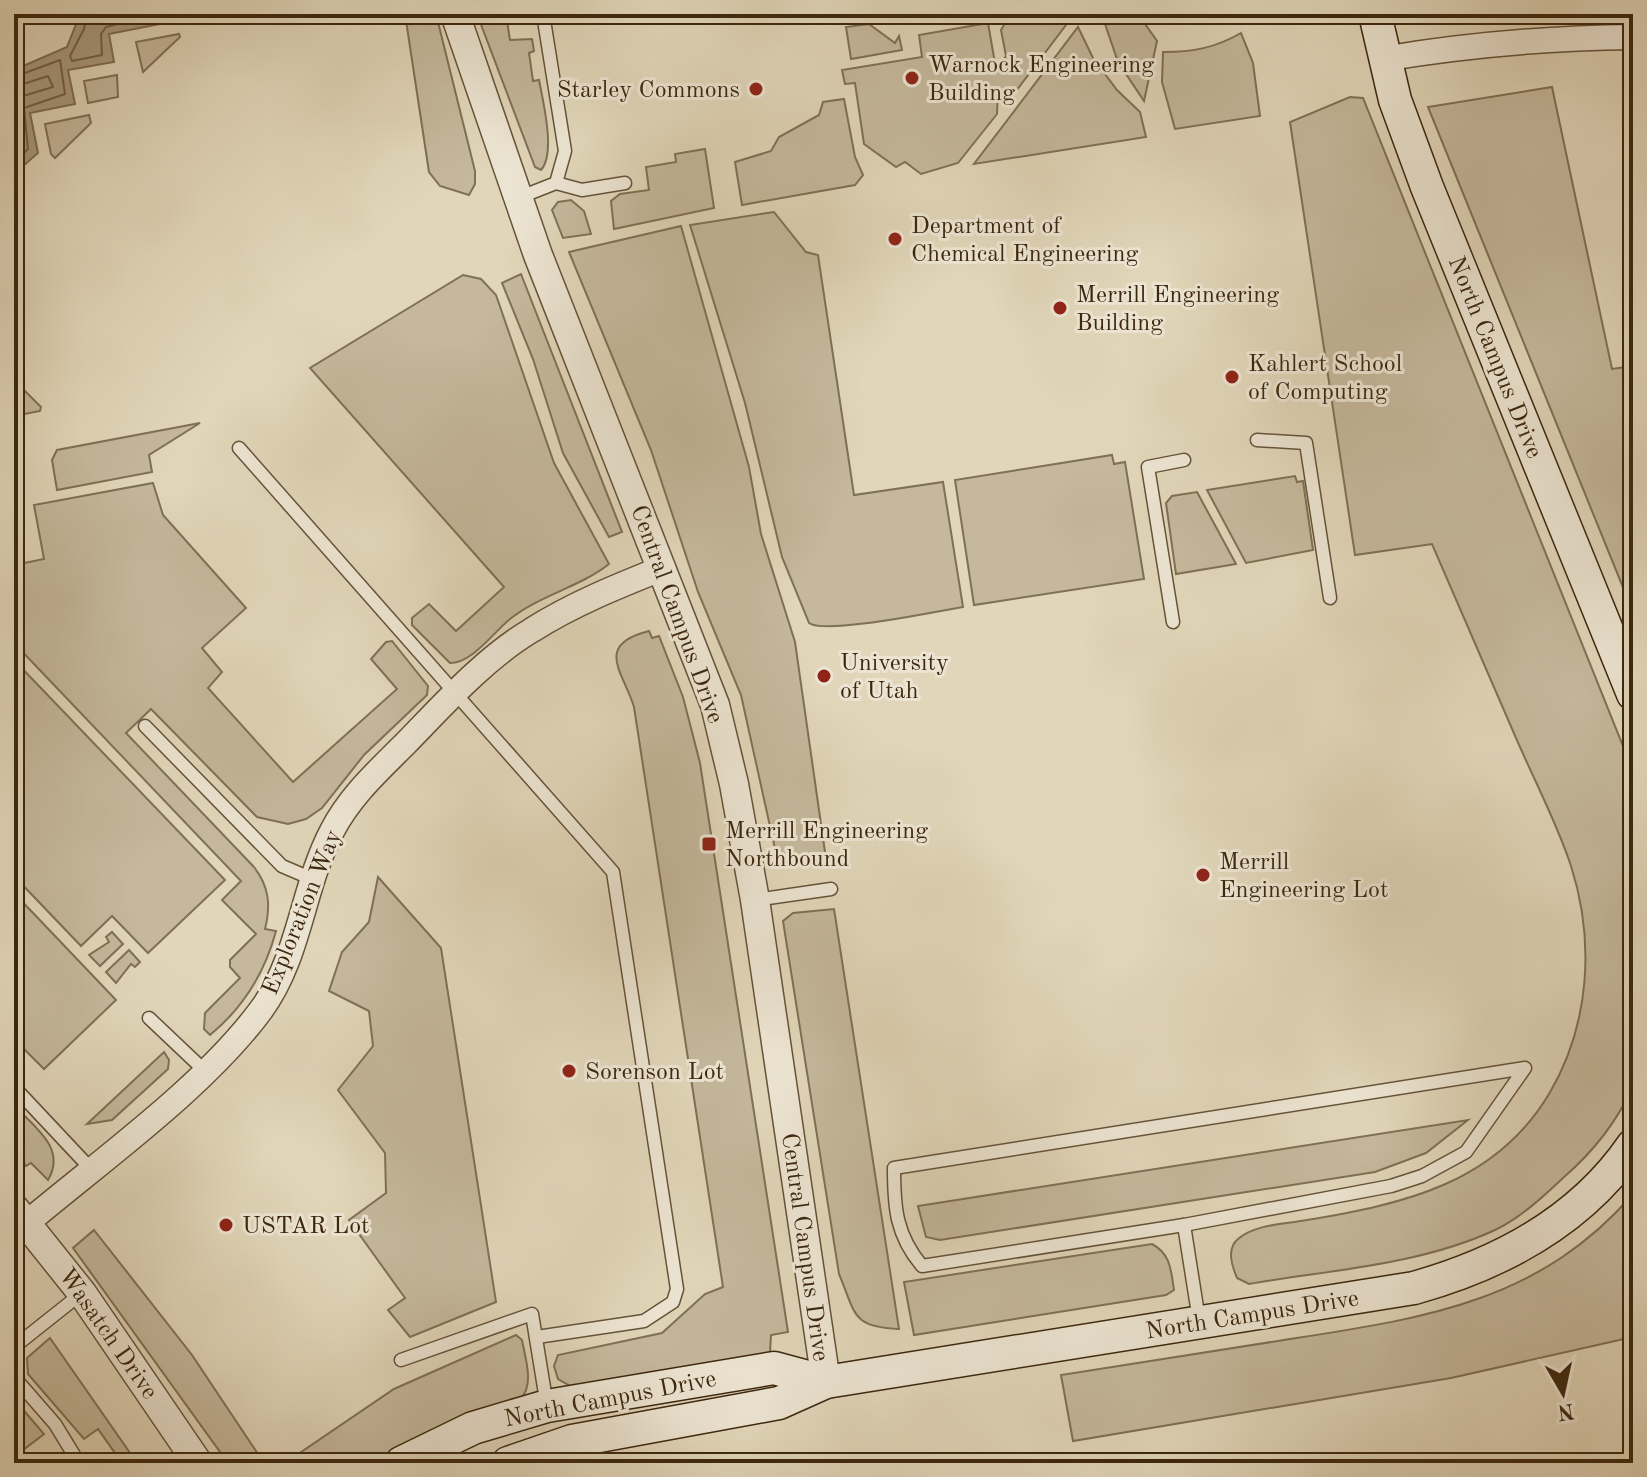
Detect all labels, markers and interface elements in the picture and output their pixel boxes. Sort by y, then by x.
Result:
place label: Warnock Engineering Building [928,54,1154,106]
marker: Warnock Engineering Building [903,69,921,87]
place label: Starley Commons [557,79,740,103]
marker: Starley Commons [747,80,765,98]
place label: Department of Chemical Engineering [911,215,1139,267]
marker: Department of Chemical Engineering [886,230,904,248]
street label: North Campus Drive [1443,253,1546,462]
place label: Merrill Engineering Building [1076,284,1279,336]
marker: Merrill Engineering Building [1051,299,1069,317]
place label: Kahlert School of Computing [1248,353,1402,405]
marker: Kahlert School of Computing [1223,368,1241,386]
street label: Central Campus Drive [625,502,727,727]
place label: University of Utah [840,652,949,704]
marker: University of Utah [815,667,833,685]
place label: Merrill Engineering Northbound [725,820,928,872]
street label: Exploration Way [259,826,347,999]
marker: Merrill Engineering Northbound [700,835,718,853]
place label: Merrill Engineering Lot [1219,851,1388,903]
marker: Merrill Engineering Lot [1194,866,1212,884]
place label: Sorenson Lot [585,1061,724,1085]
marker: Sorenson Lot [560,1062,578,1080]
street label: Central Campus Drive [776,1132,832,1363]
place label: USTAR Lot [242,1215,369,1239]
marker: USTAR Lot [217,1216,235,1234]
street label: Wasatch Drive [53,1264,161,1404]
street label: North Campus Drive [1144,1287,1361,1345]
north arrow [1523,1353,1603,1433]
street label: North Campus Drive [502,1368,718,1432]
text: N [1556,1399,1576,1423]

